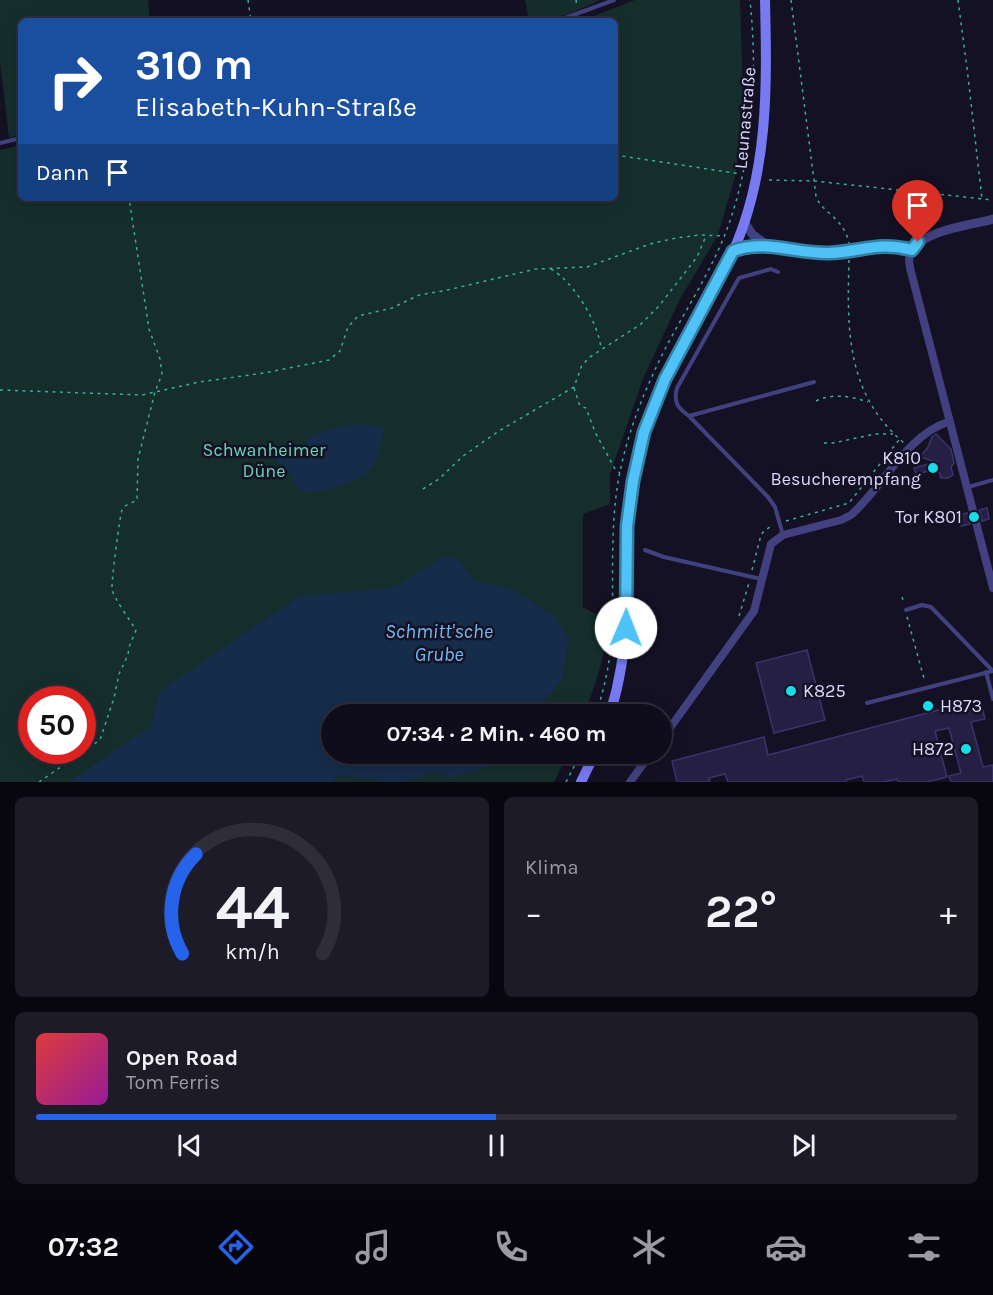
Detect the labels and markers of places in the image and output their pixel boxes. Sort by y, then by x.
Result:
pin [892,180,943,242]
place label: K810 Besucherempfang [771,447,921,490]
marker: K810 Besucherempfang [926,461,940,475]
place label: Tor K801 [895,506,962,528]
marker: Tor K801 [967,510,981,524]
place label: K825 [803,680,846,702]
marker: K825 [784,684,798,698]
place label: H873 [940,695,982,717]
marker: H873 [921,699,935,713]
place label: H872 [912,738,954,760]
marker: H872 [959,742,973,756]

